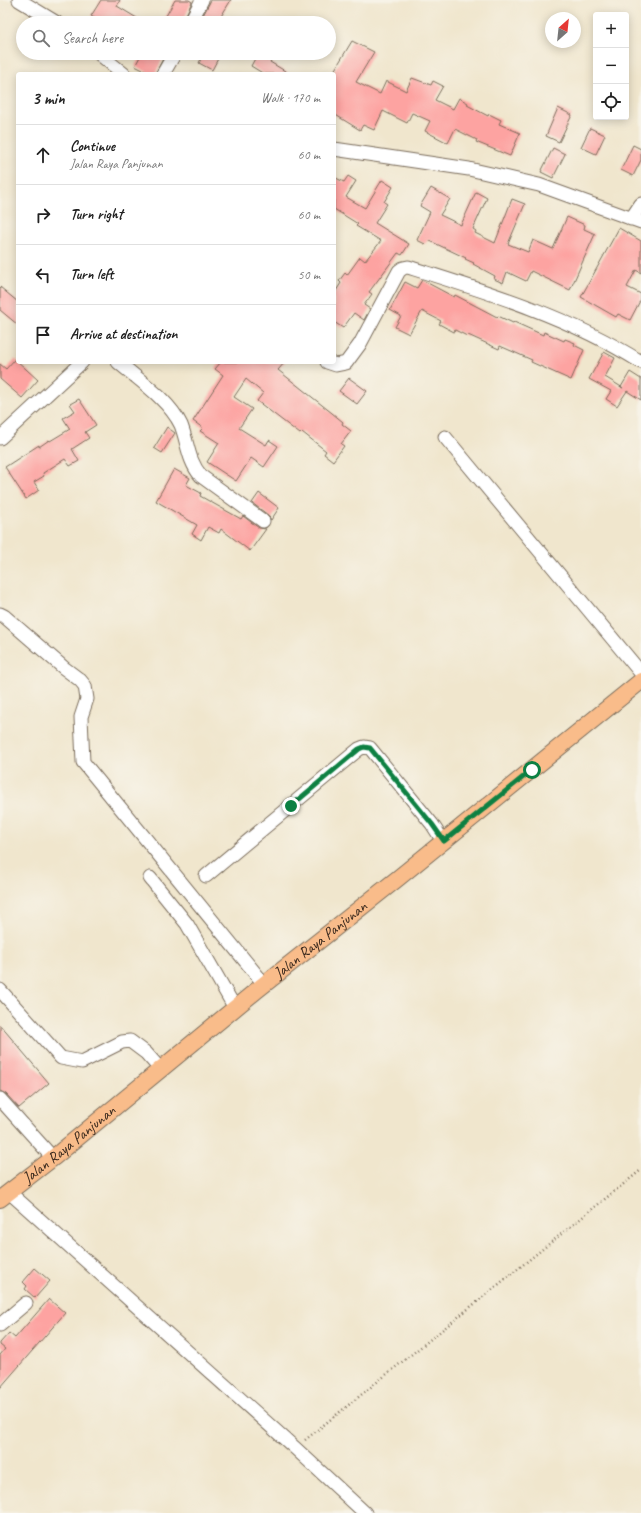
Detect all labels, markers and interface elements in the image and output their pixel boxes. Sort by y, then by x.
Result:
north arrow [545,12,581,48]
map controls [593,12,629,120]
button: + [593,12,629,48]
search box [16,16,336,60]
icon: search [30,27,52,49]
text: Search here [62,29,123,48]
button: − [593,48,629,84]
button: locate [593,84,629,120]
text: 3 min [32,88,65,109]
text: Walk · 170 m [261,90,320,106]
text: Continue [70,137,115,156]
icon: ahead [32,144,54,166]
text: 60 m [298,147,320,163]
text: Jalan Raya Panjunan [70,156,163,172]
icon: right [32,204,54,226]
text: Turn right [70,205,123,224]
text: 60 m [298,207,320,223]
icon: left [32,264,54,286]
text: Turn left [70,265,113,284]
text: 50 m [298,267,320,283]
icon: arrive [32,324,54,346]
text: Arrive at destination [70,325,177,344]
route start [523,761,541,779]
route end [282,797,300,815]
street label: Jalan Raya Panjunan [269,896,372,984]
street label: Jalan Raya Panjunan [18,1100,120,1189]

